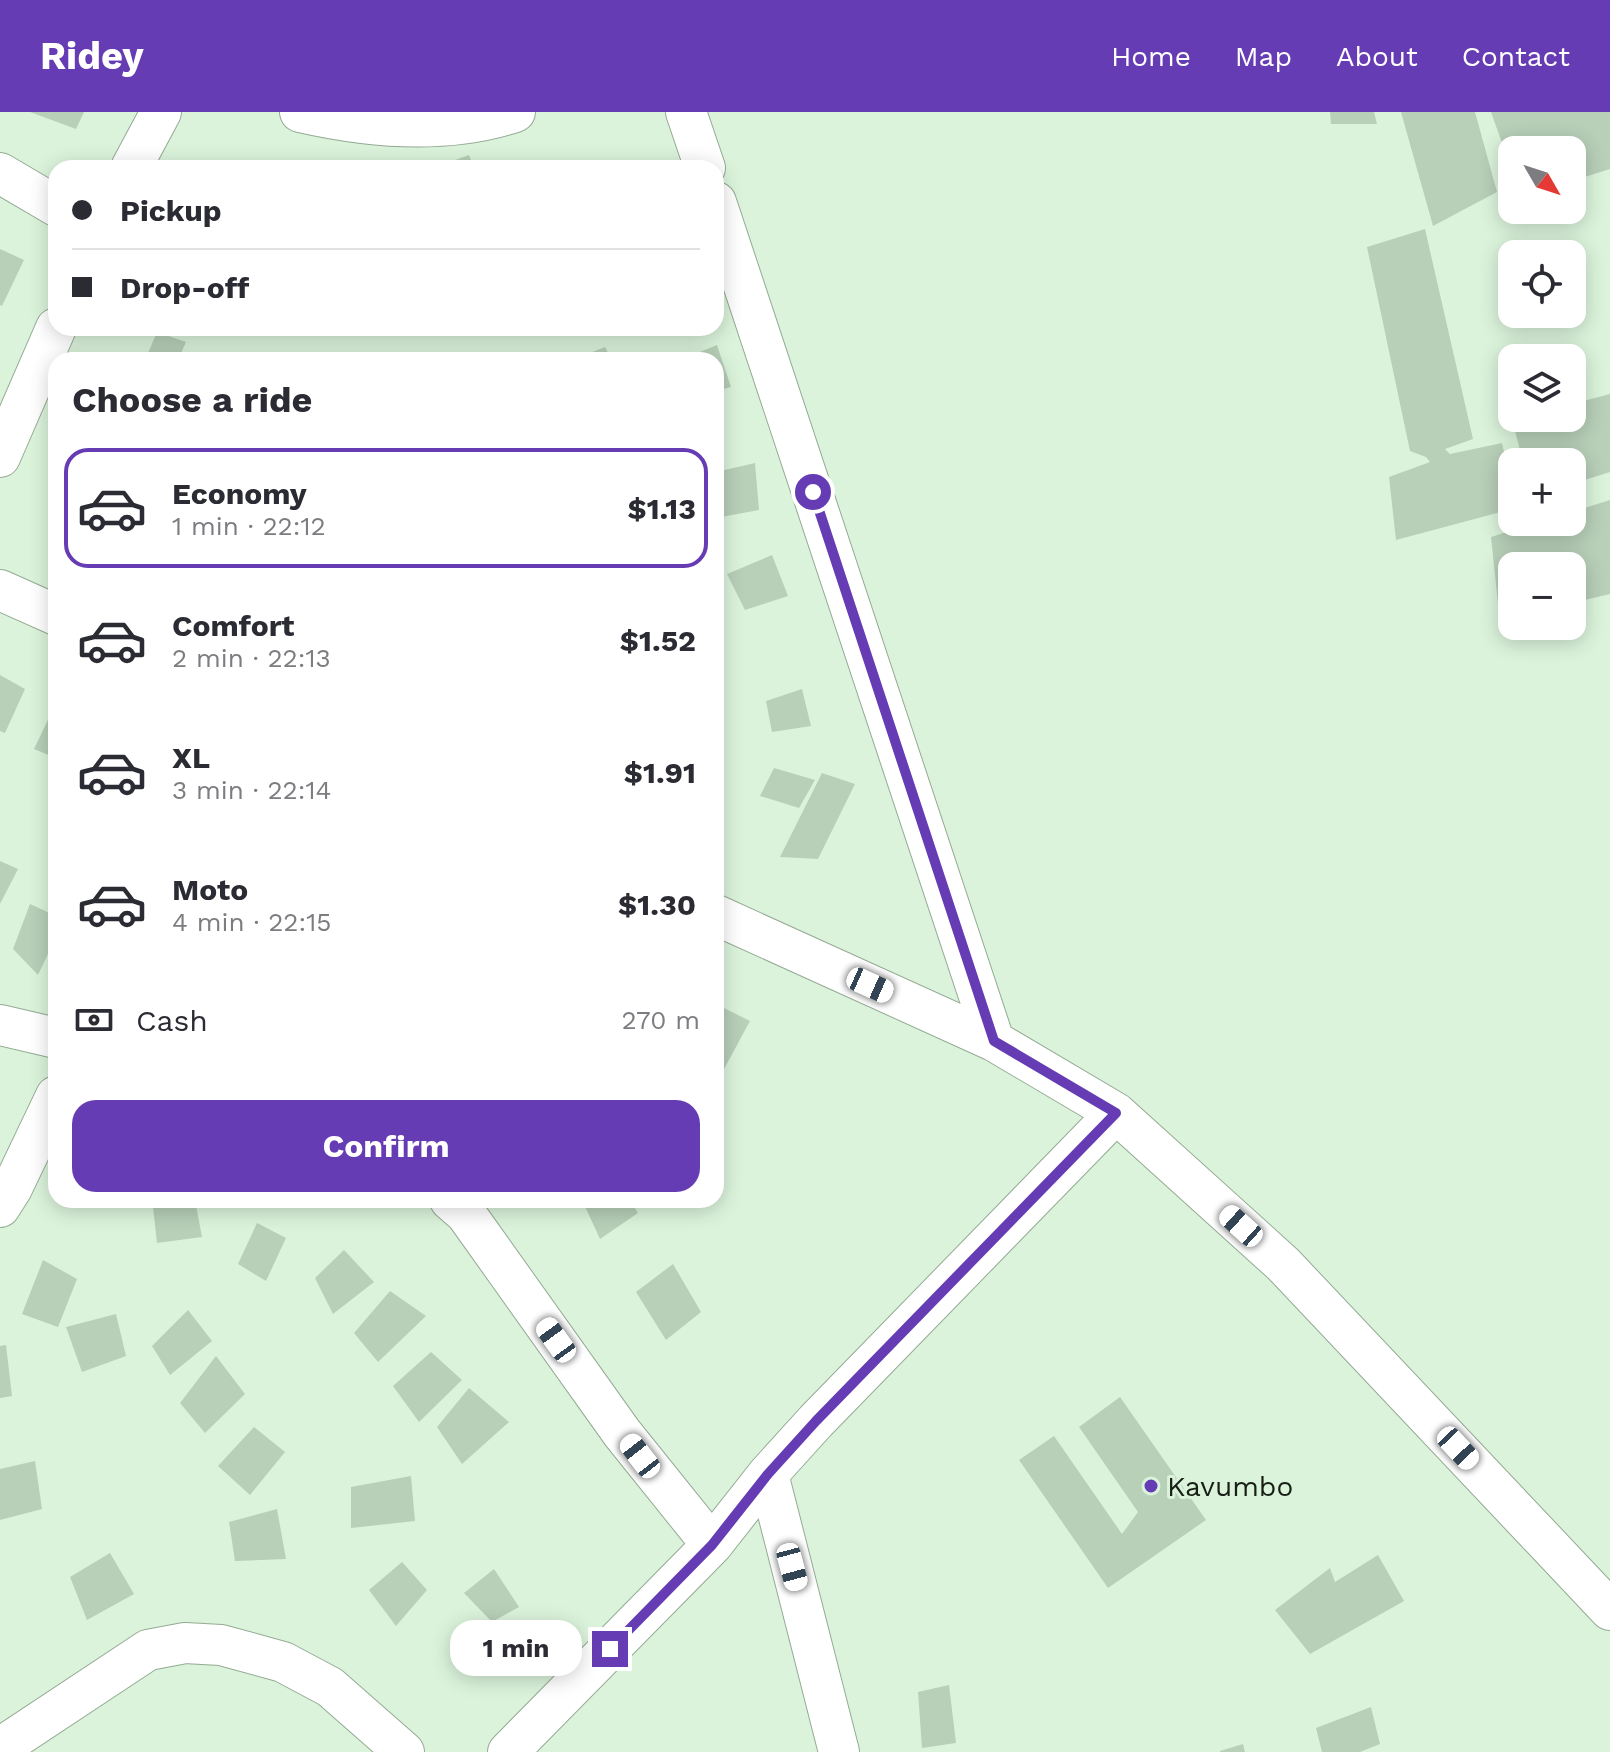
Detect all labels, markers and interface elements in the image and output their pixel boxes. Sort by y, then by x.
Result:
text: Ridey [40,34,144,78]
text: Home [1111,40,1191,73]
text: Map [1235,40,1292,73]
text: About [1336,40,1418,73]
text: Contact [1462,40,1570,73]
north arrow [1498,136,1586,224]
map controls [1498,136,1586,640]
text: Pickup [120,193,222,228]
button: locate [1498,240,1586,328]
text: Drop-off [120,270,249,305]
button: layers [1498,344,1586,432]
text: Choose a ride [72,379,312,421]
button: + [1498,448,1586,536]
icon: car [76,472,148,544]
route start [795,474,831,510]
text: Economy [172,476,307,511]
text: $1.13 [627,491,696,526]
text: 1 min · 22:12 [172,511,326,541]
button: − [1498,552,1586,640]
icon: car [76,604,148,676]
text: Comfort [172,608,294,643]
text: $1.52 [620,623,696,658]
text: 2 min · 22:13 [172,643,331,673]
icon: car [76,736,148,808]
text: XL [172,740,210,775]
text: $1.91 [624,755,696,790]
text: 3 min · 22:14 [172,775,331,805]
icon: car [76,868,148,940]
text: Moto [172,872,248,907]
text: $1.30 [618,887,696,922]
text: 4 min · 22:15 [172,907,331,937]
car [843,964,897,1006]
icon: cash [72,998,116,1042]
text: Cash [136,1003,208,1038]
text: 270 m [621,1005,700,1035]
button: Confirm [72,1100,700,1192]
car [1215,1201,1267,1251]
car [532,1314,580,1366]
car [1433,1422,1483,1474]
car [616,1430,664,1482]
place label: Kavumbo [1167,1470,1293,1503]
marker: Kavumbo [1142,1477,1160,1495]
car [774,1541,810,1593]
callout: 1 min [450,1621,582,1677]
route end [592,1631,628,1667]
text: 1 min [483,1633,549,1663]

